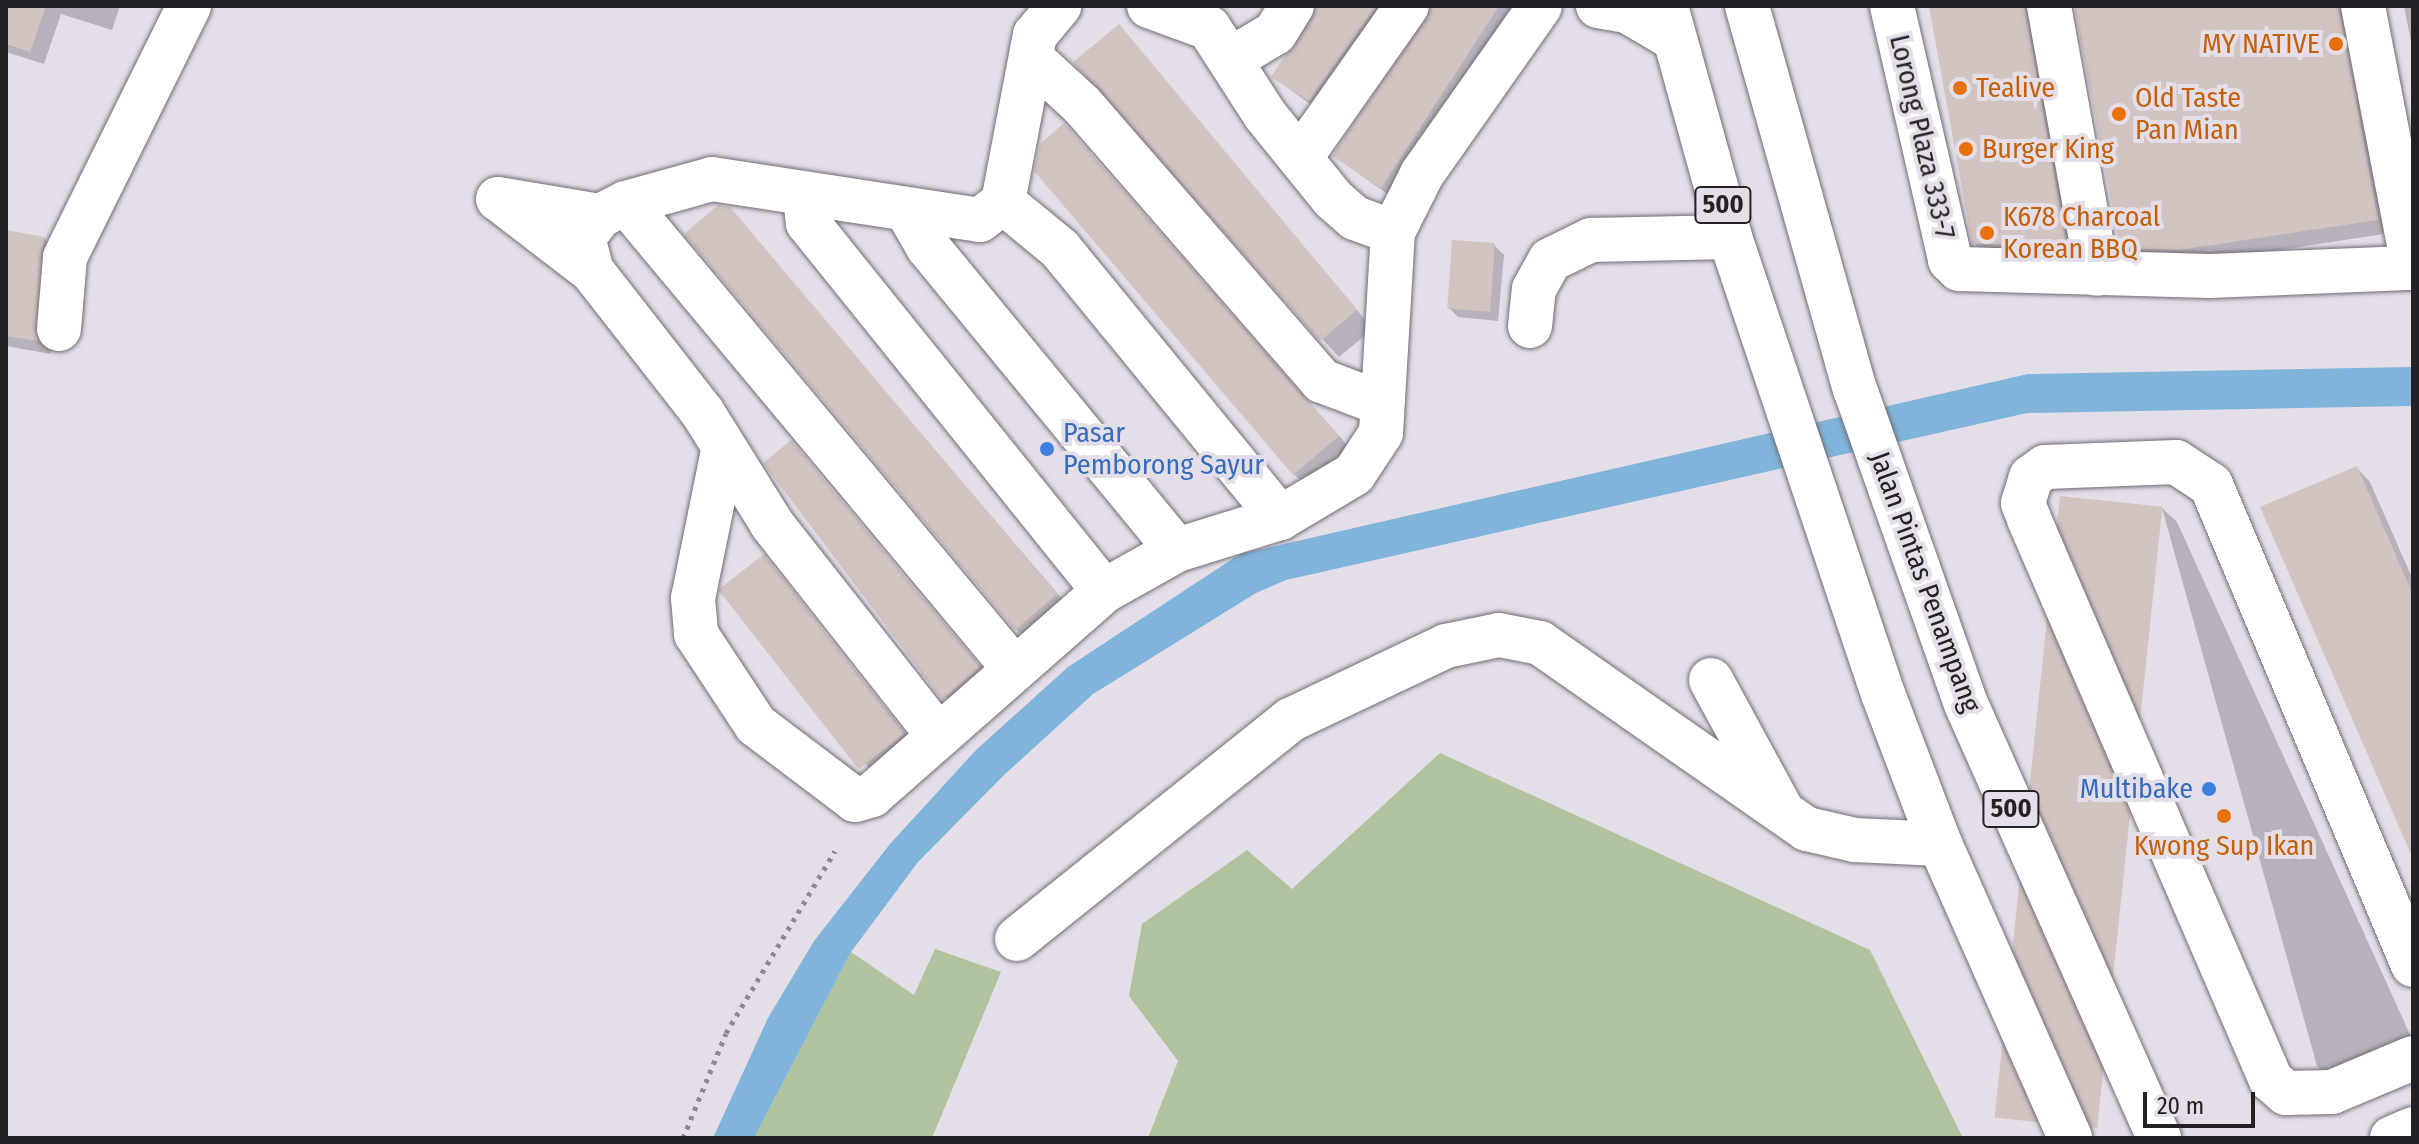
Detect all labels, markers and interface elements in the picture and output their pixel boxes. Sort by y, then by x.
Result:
place label: MY NATIVE [2202,27,2320,61]
street label: Lorong Plaza 333-7 [1882,31,1962,243]
marker: MY NATIVE [2327,35,2345,53]
place label: Tealive [1976,71,2055,105]
marker: Tealive [1951,79,1969,97]
place label: Old Taste Pan Mian [2135,81,2241,147]
marker: Old Taste Pan Mian [2110,105,2128,123]
place label: Burger King [1982,132,2114,166]
marker: Burger King [1957,140,1975,158]
road number: 500 [1693,183,1753,227]
place label: K678 Charcoal Korean BBQ [2003,200,2160,266]
marker: K678 Charcoal Korean BBQ [1978,224,1996,242]
place label: Pasar Pemborong Sayur [1063,416,1264,482]
marker: Pasar Pemborong Sayur [1038,440,1056,458]
street label: Jalan Pintas Penampang [1862,447,1988,717]
place label: Multibake [2080,772,2193,806]
marker: Multibake [2200,780,2218,798]
road number: 500 [1981,787,2041,831]
marker: Kwong Sup Ikan [2215,807,2233,825]
place label: Kwong Sup Ikan [2134,829,2314,863]
scale bar [2147,1076,2259,1126]
text: 20 m [2157,1092,2204,1120]

